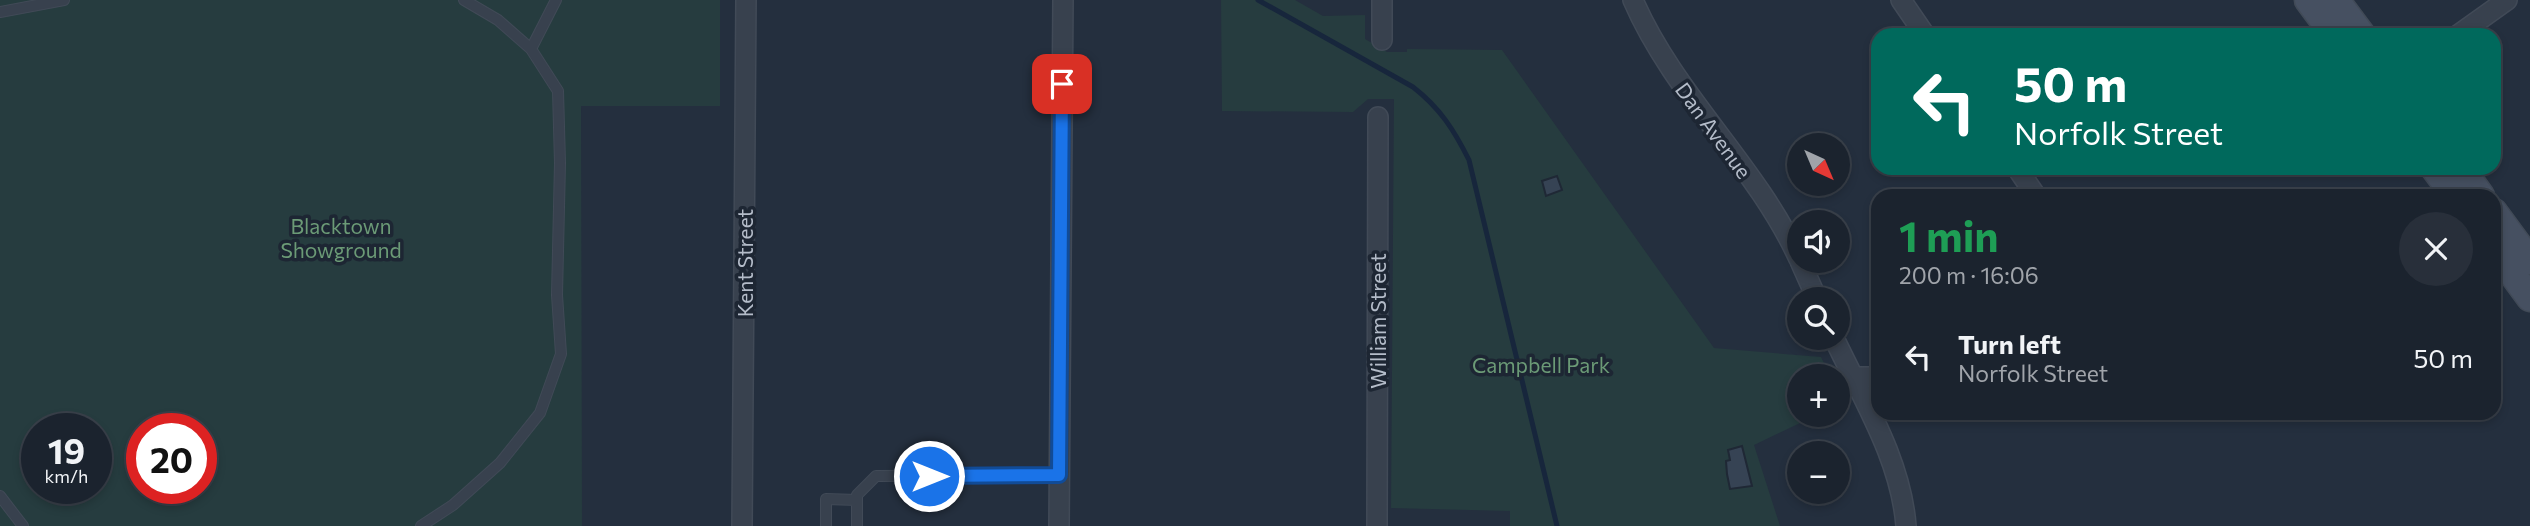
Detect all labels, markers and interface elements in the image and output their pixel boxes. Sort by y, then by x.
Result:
text: 50 m [2014,52,2127,112]
pin [1032,54,1092,114]
icon: left [1899,56,1990,147]
icon: arrive [1043,65,1081,103]
street label: Dan Avenue [1671,77,1757,183]
text: Norfolk Street [2014,112,2223,152]
north arrow [1787,133,1850,196]
map controls [1787,133,1850,504]
street label: Kent Street [732,209,757,317]
text: 1 min [1899,209,1999,261]
button: sound [1787,210,1850,273]
button: close [2399,212,2473,286]
park label: Blacktown Showground [280,213,402,262]
street label: William Street [1365,253,1390,389]
text: 200 m · 16:06 [1899,261,2039,289]
button: search [1787,287,1850,350]
text: Turn left [1958,328,2061,359]
icon: left [1899,338,1937,376]
text: 50 m [2413,342,2473,373]
park label: Campbell Park [1472,352,1610,377]
text: Norfolk Street [1958,359,2108,387]
button: + [1787,364,1850,427]
speed limit sign: 20 [126,413,217,504]
text: 19 [48,428,85,471]
position arrow [892,439,966,513]
button: − [1787,441,1850,504]
text: km/h [45,465,88,487]

